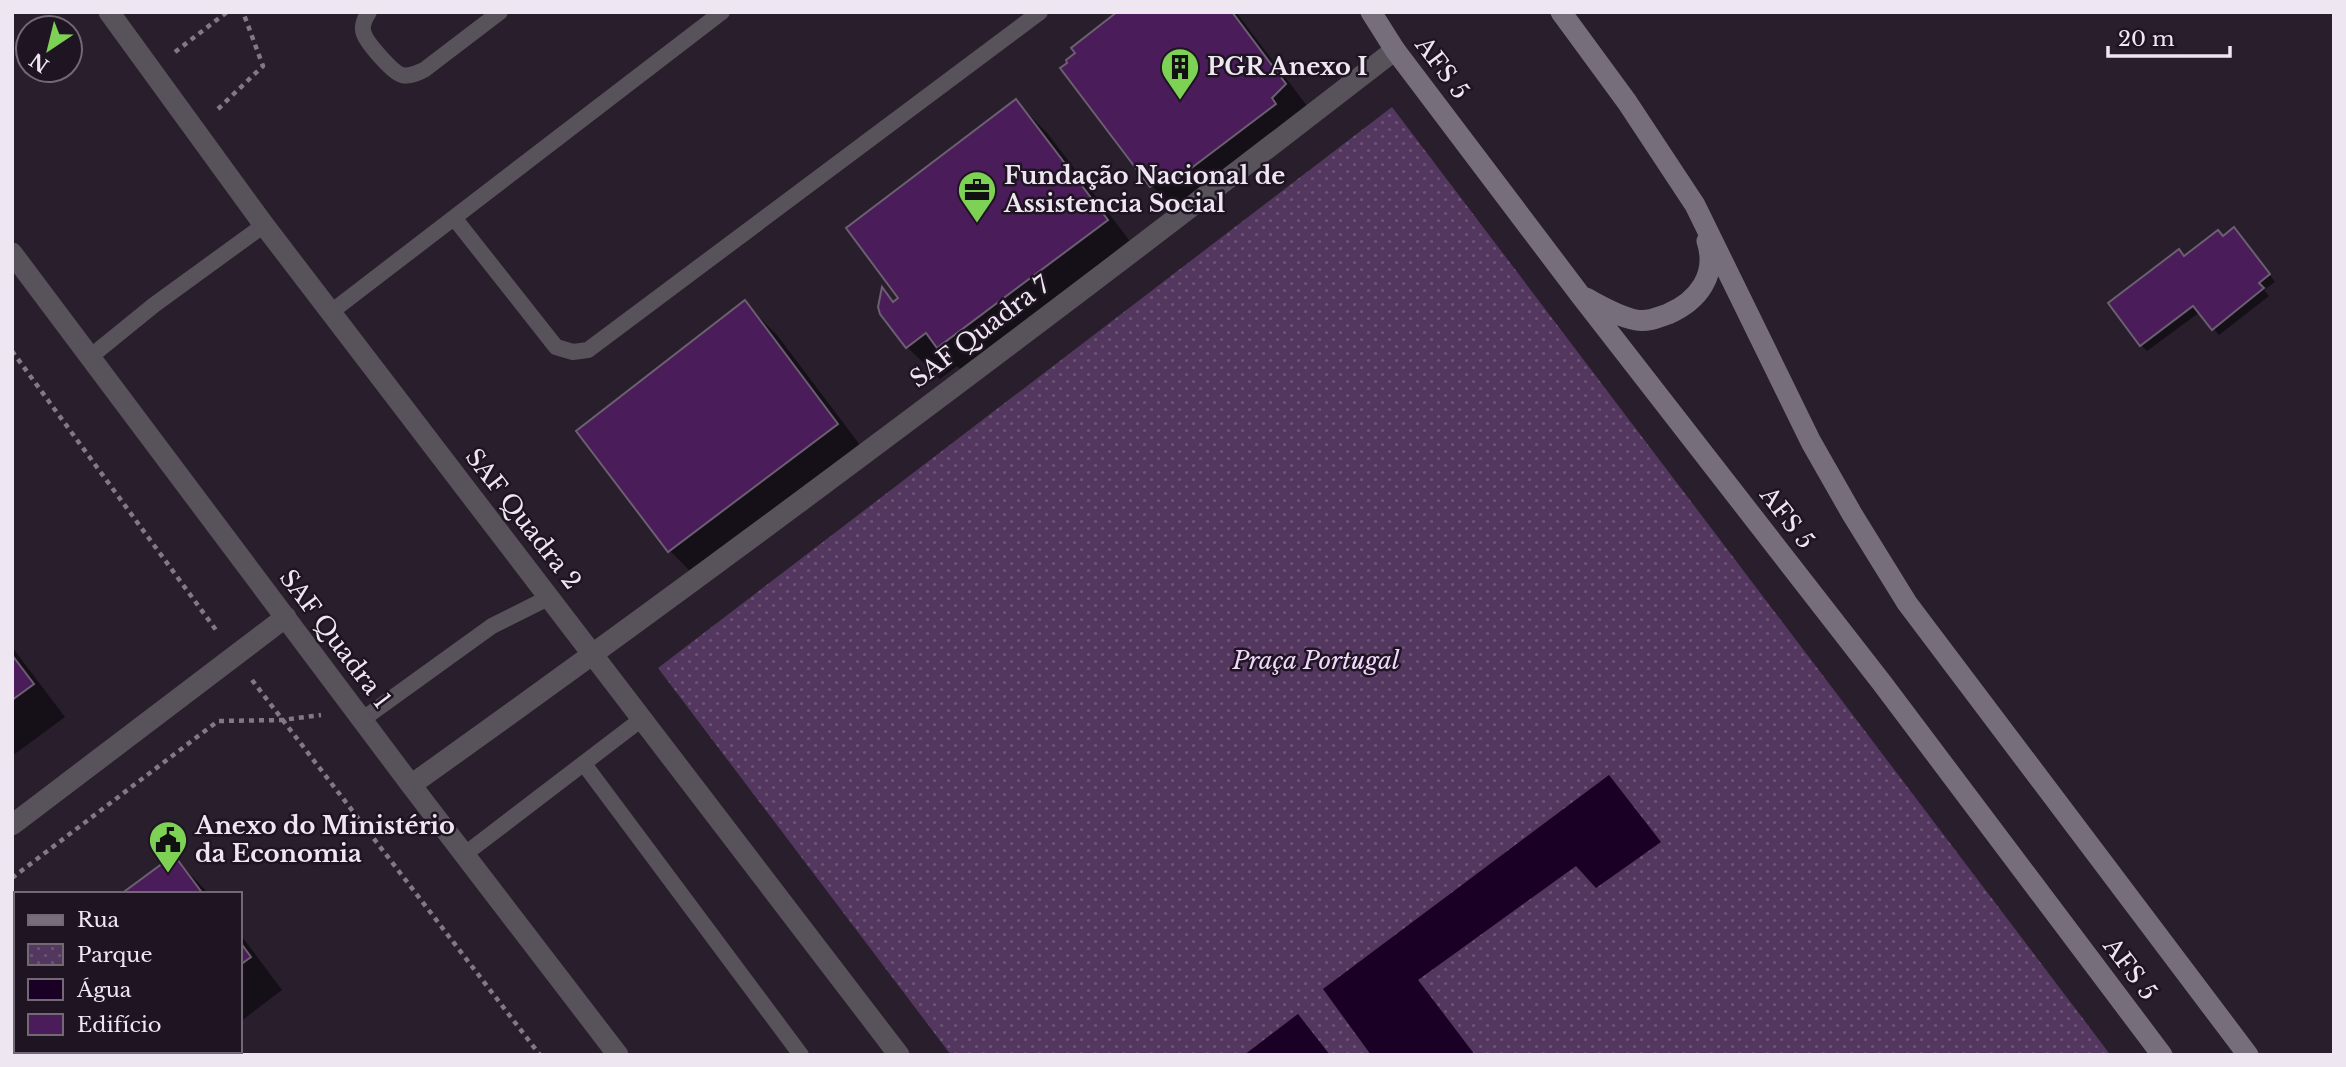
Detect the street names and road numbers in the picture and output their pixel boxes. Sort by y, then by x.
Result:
street label: AFS 5 [1409,30,1475,105]
street label: SAF Quadra 7 [904,269,1056,394]
street label: SAF Quadra 2 [460,443,587,595]
street label: AFS 5 [1754,480,1821,554]
street label: SAF Quadra 1 [274,564,397,714]
street label: AFS 5 [2097,931,2163,1006]

